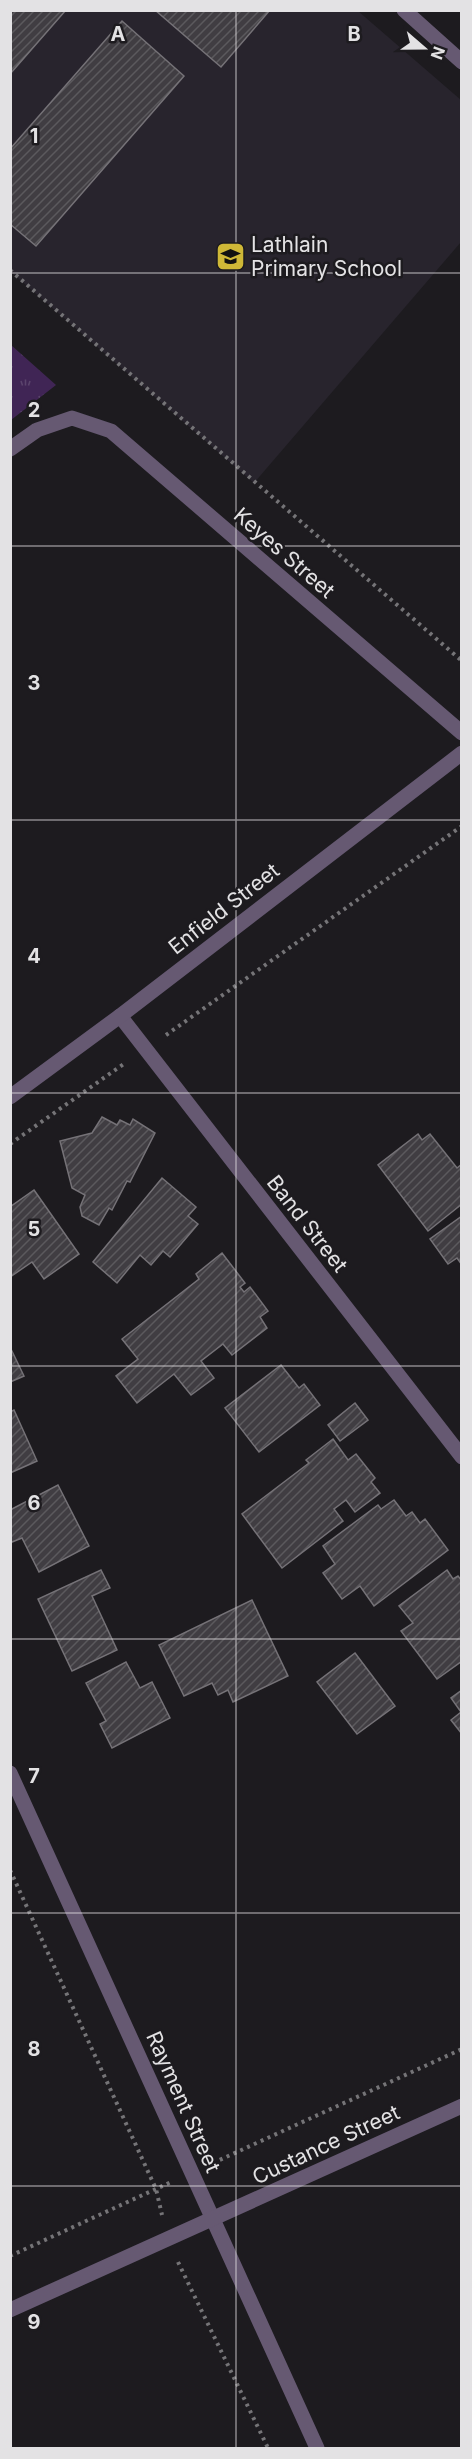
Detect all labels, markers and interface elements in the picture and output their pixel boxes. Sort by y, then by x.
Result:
north arrow [394,18,454,78]
text: A [111,22,126,46]
text: B [347,22,361,46]
text: N [427,44,450,62]
text: 1 [30,124,38,148]
place label: Lathlain Primary School [251,232,402,281]
school or university icon: Lathlain Primary School [214,241,246,273]
text: 2 [28,398,40,422]
street label: Keyes Street [229,502,340,603]
text: 3 [28,671,40,695]
street label: Enfield Street [163,858,284,959]
text: 4 [27,944,41,968]
street label: Band Street [262,1170,353,1277]
text: 5 [28,1217,40,1241]
text: 6 [28,1491,41,1515]
text: 7 [28,1764,40,1788]
street label: Rayment Street [141,2027,226,2176]
text: 8 [27,2037,41,2061]
street label: Custance Street [248,2099,403,2190]
text: 9 [28,2310,41,2334]

